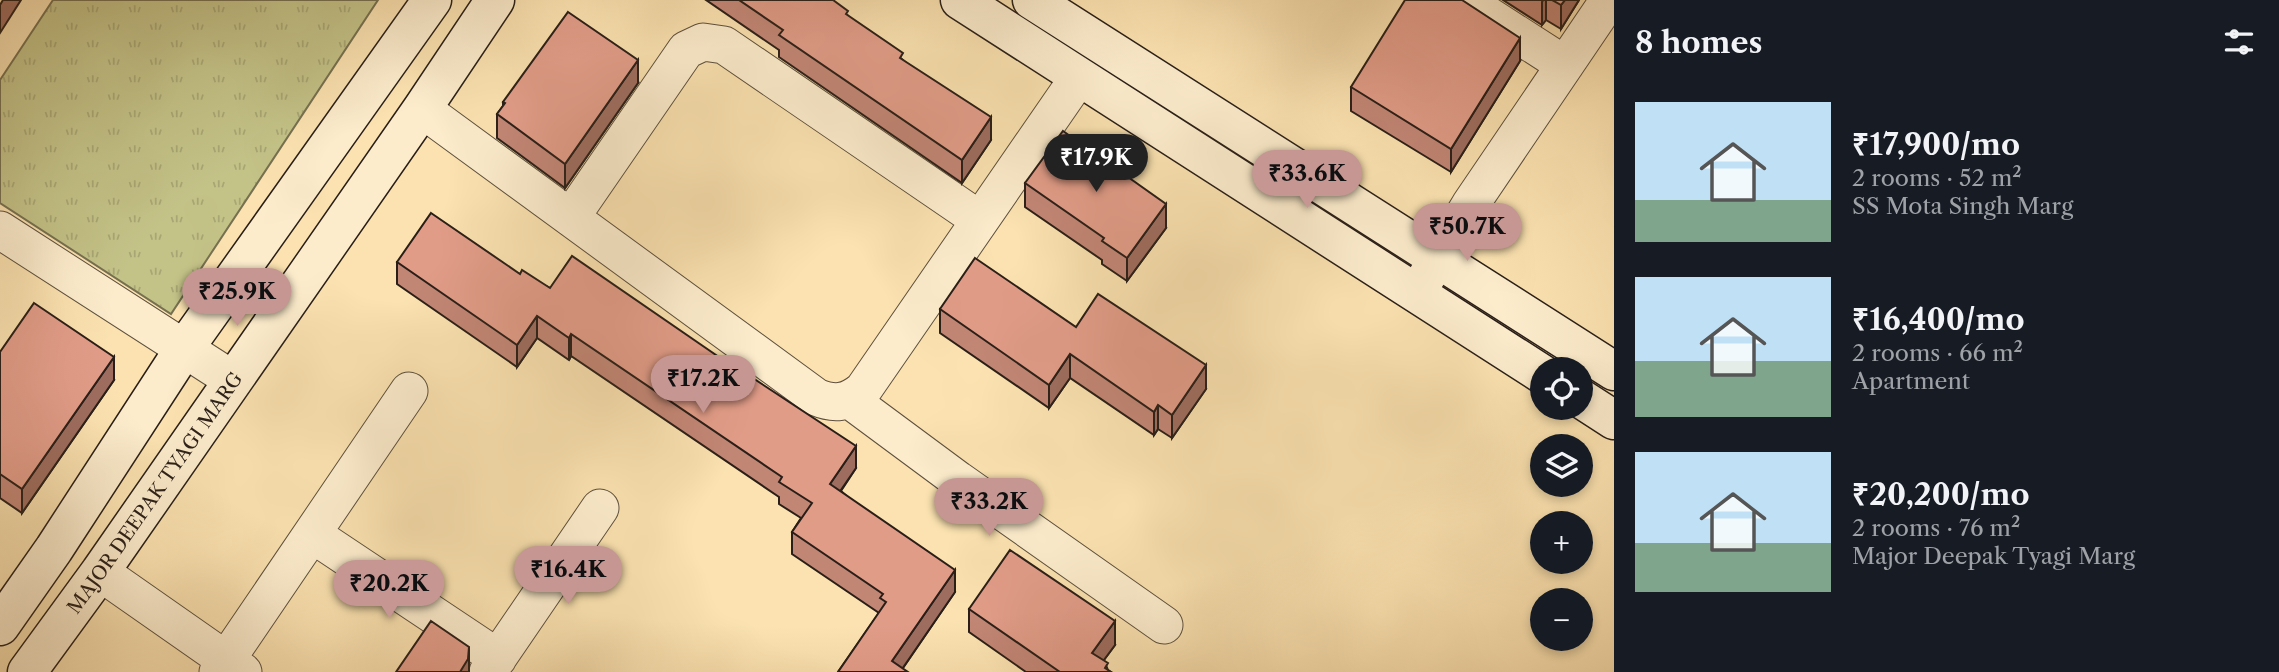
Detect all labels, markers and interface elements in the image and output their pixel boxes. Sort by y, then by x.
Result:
icon: filters [2220,23,2258,61]
text: 8 homes [1635,24,1762,61]
text: ₹17,900/mo [1852,126,2020,163]
icon: home [1691,130,1775,214]
pin: ₹17.9K [1039,134,1153,194]
text: ₹17.9K [1060,143,1132,171]
pin: ₹33.6K [1250,150,1364,210]
text: ₹33.6K [1268,159,1346,187]
text: 2 rooms · 52 m² [1852,164,2022,192]
text: SS Mota Singh Marg [1852,192,2073,220]
pin: ₹50.7K [1410,204,1524,263]
text: ₹50.7K [1429,212,1505,240]
pin: ₹25.9K [180,268,294,328]
text: ₹25.9K [198,277,276,305]
text: ₹16,400/mo [1852,301,2025,338]
icon: home [1691,305,1775,389]
text: 2 rooms · 66 m² [1852,339,2023,367]
pin: ₹17.2K [646,356,760,415]
map controls [1530,357,1593,651]
button: locate [1530,357,1593,420]
text: ₹17.2K [667,364,739,392]
text: Apartment [1852,367,1970,395]
street label: MAJOR DEEPAK TYAGI MARG [63,368,247,618]
button: layers [1530,434,1593,497]
text: ₹20,200/mo [1852,476,2030,513]
pin: ₹33.2K [932,478,1046,538]
icon: home [1691,480,1775,564]
text: ₹33.2K [950,487,1028,515]
button: + [1530,511,1593,574]
text: 2 rooms · 76 m² [1852,514,2020,542]
text: Major Deepak Tyagi Marg [1852,542,2135,570]
pin: ₹16.4K [511,546,625,606]
text: ₹16.4K [530,555,606,583]
pin: ₹20.2K [332,560,446,620]
text: ₹20.2K [349,569,429,597]
button: − [1530,588,1593,651]

